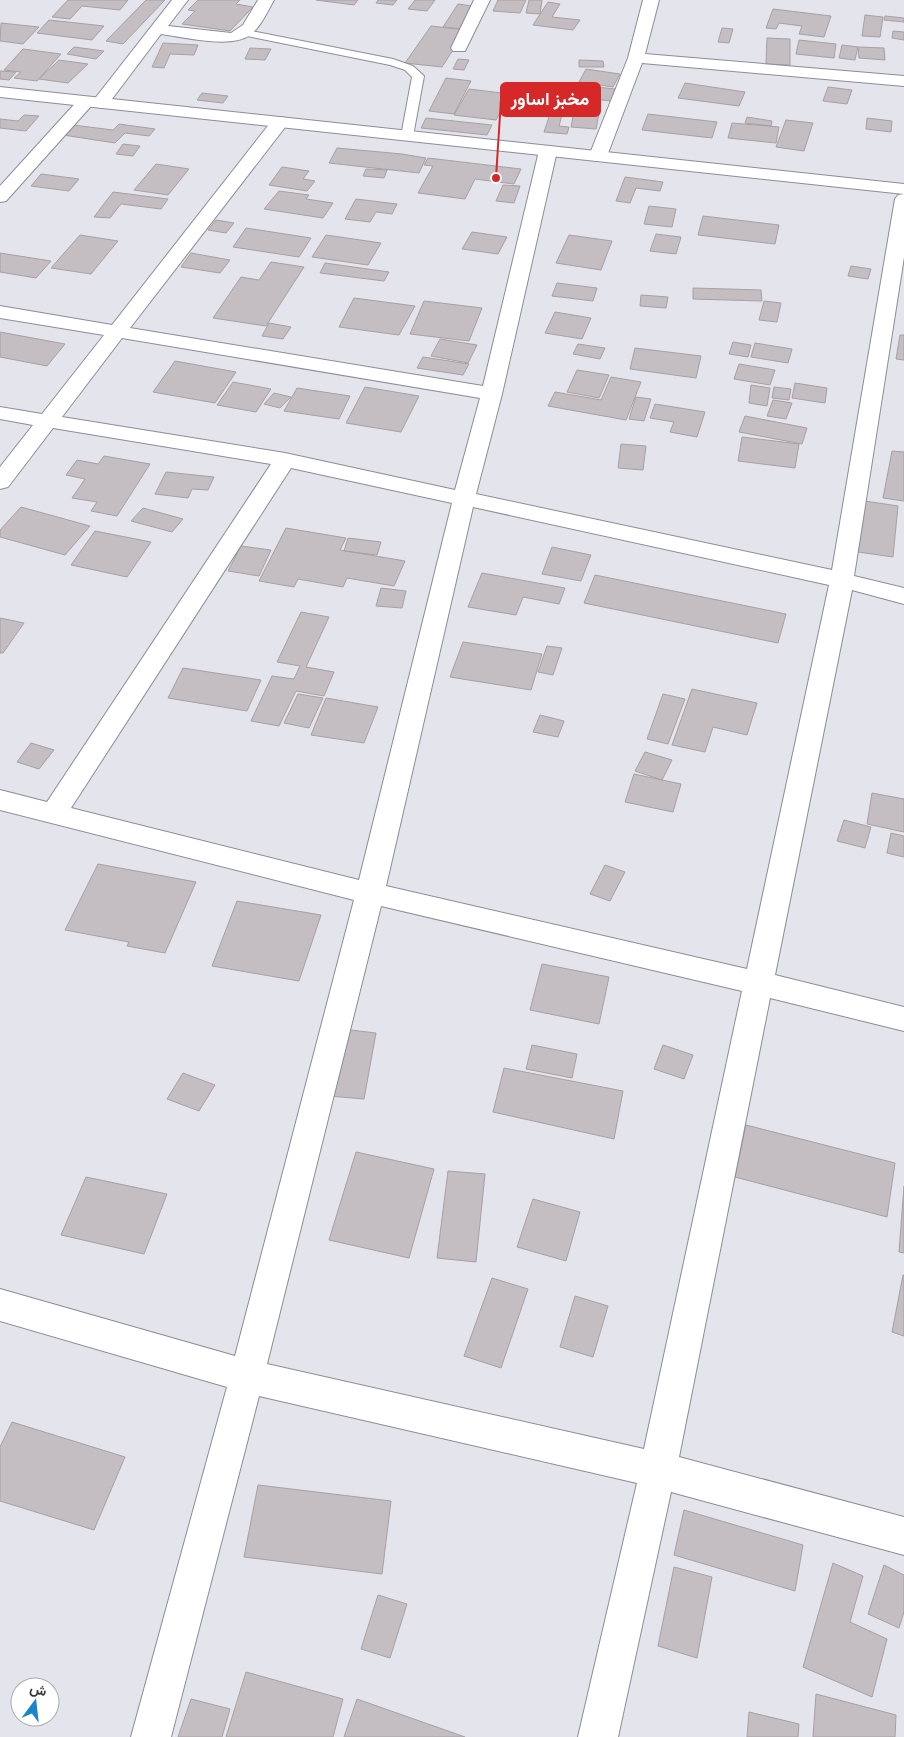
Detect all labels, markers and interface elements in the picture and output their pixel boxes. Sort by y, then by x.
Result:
callout: مخبز اساور [501,83,600,116]
text: مخبز اساور [510,87,589,110]
north arrow [10,1677,60,1727]
text: ش [28,1679,49,1700]

